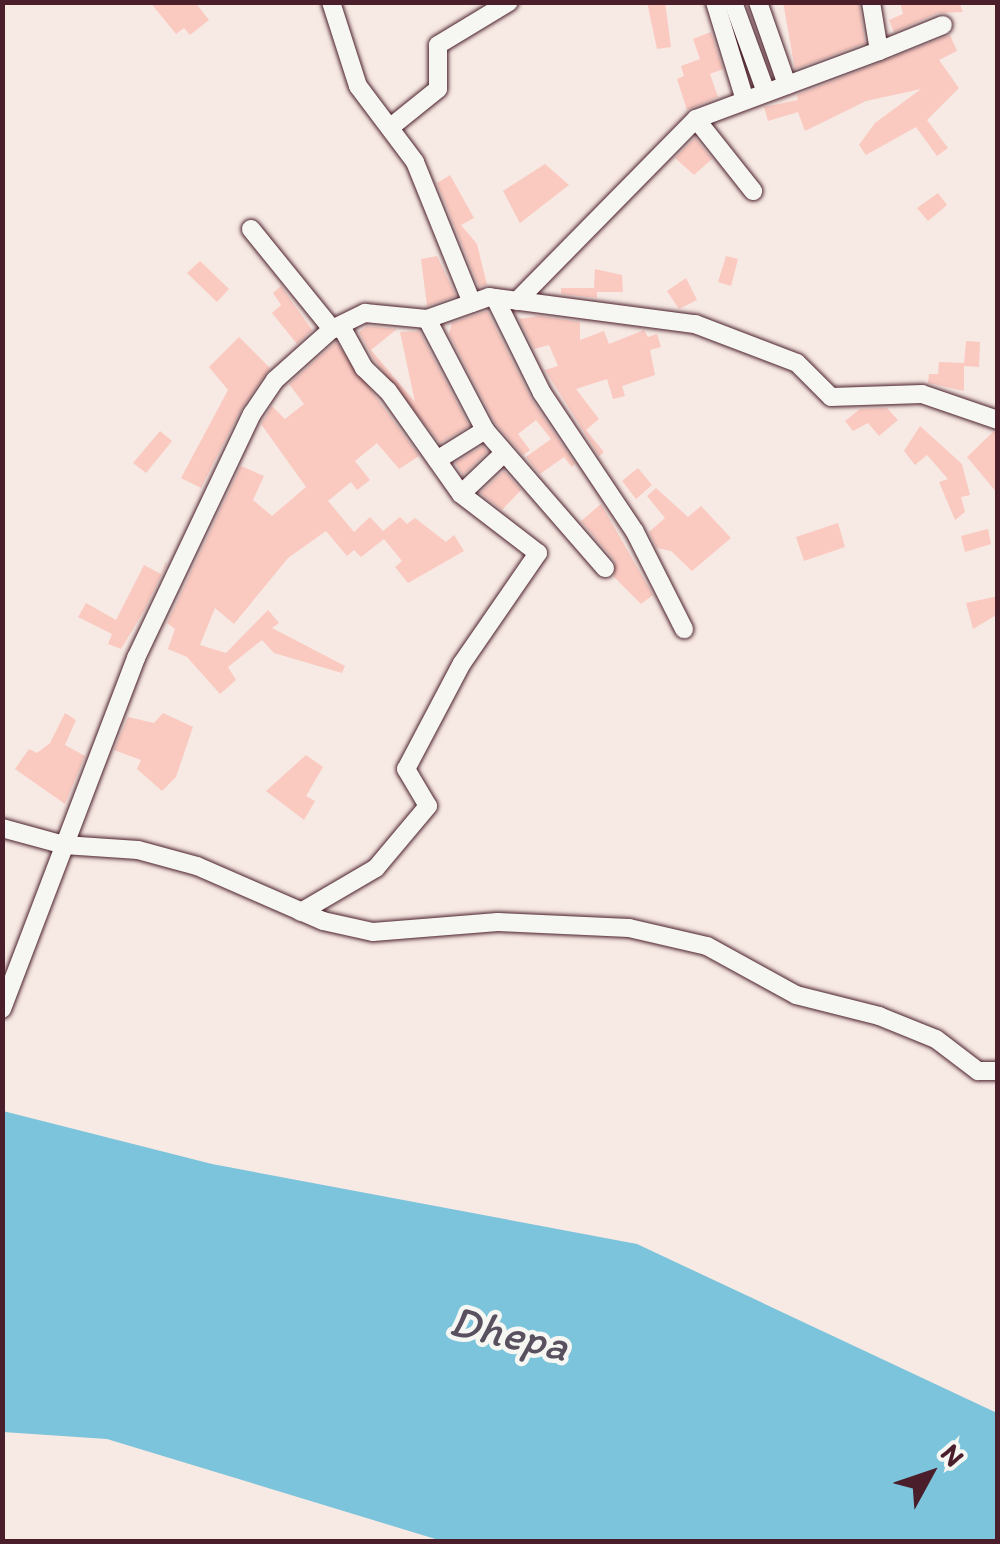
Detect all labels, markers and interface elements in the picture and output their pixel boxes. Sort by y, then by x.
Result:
water label: Dhepa [445,1293,573,1373]
north arrow [880,1424,980,1524]
text: N [934,1437,972,1473]

